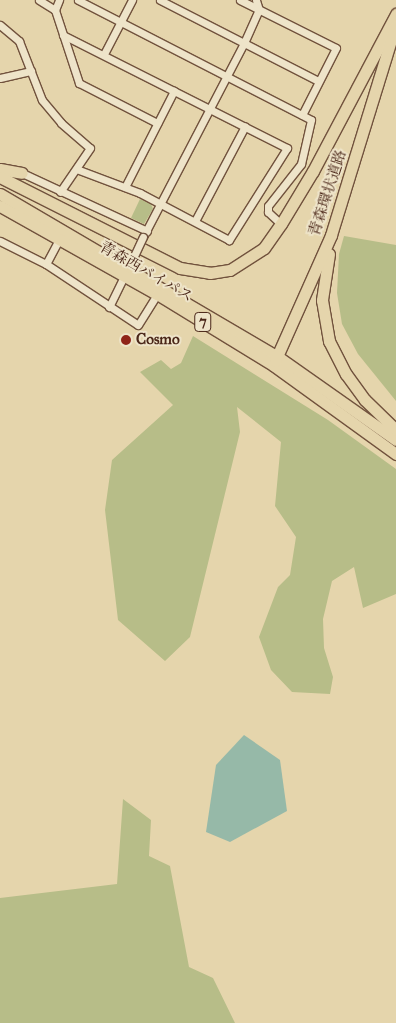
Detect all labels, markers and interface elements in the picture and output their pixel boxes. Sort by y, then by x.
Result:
street label: 青森環状道路 [306,147,350,239]
street label: 青森西バイパス [96,238,196,306]
road number: 7 [194,311,212,334]
place label: Cosmo [136,331,180,349]
marker: Cosmo [120,334,132,346]

